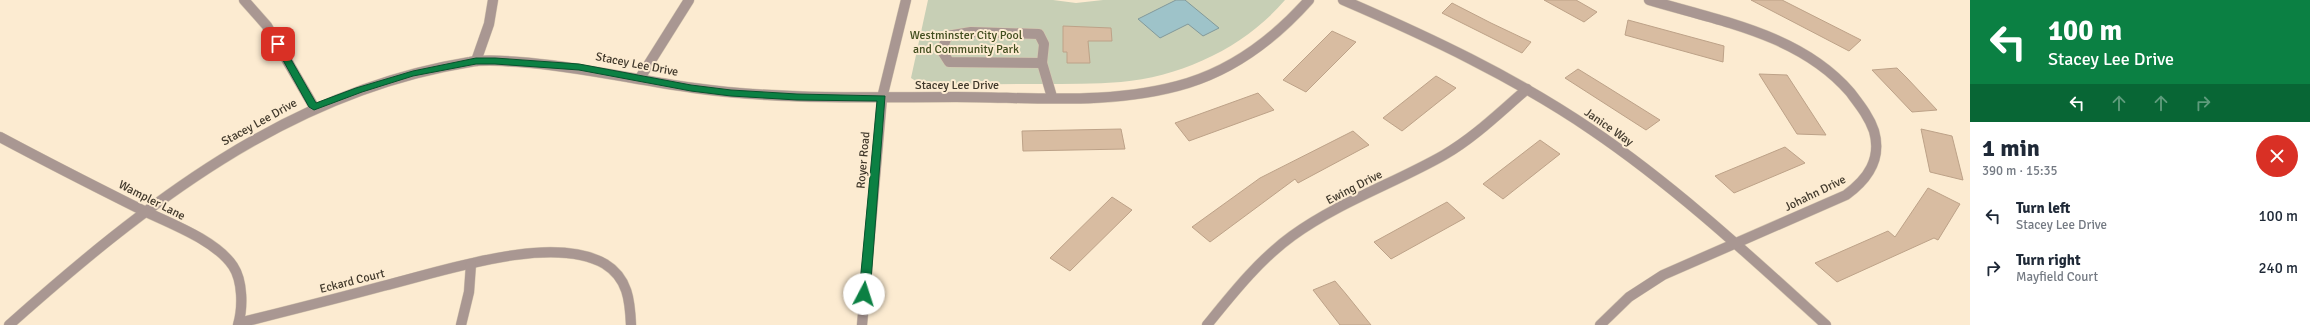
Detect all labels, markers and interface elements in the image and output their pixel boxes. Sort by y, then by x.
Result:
text: 100 m [2048,14,2122,48]
icon: left [1982,16,2034,68]
pin [261,27,295,61]
park label: Westminster City Pool and Community Park [910,28,1023,57]
icon: arrive [267,33,289,55]
text: Stacey Lee Drive [2048,48,2174,70]
street label: Stacey Lee Drive [594,49,680,80]
street label: Stacey Lee Drive [915,78,999,93]
icon: left [2066,92,2088,114]
icon: ahead [2108,92,2130,114]
icon: ahead [2150,92,2172,114]
icon: right [2192,92,2214,114]
street label: Stacey Lee Drive [219,96,300,149]
street label: Janice Way [1581,105,1636,150]
street label: Royer Road [854,131,873,189]
text: 1 min [1982,133,2040,163]
button: close [2256,135,2298,177]
text: 390 m · 15:35 [1982,163,2058,179]
street label: Ewing Drive [1324,167,1385,208]
street label: Johahn Drive [1782,172,1849,215]
street label: Wampler Lane [116,177,188,224]
text: Turn left [2016,199,2070,217]
icon: left [1982,205,2004,227]
text: 100 m [2258,207,2298,225]
text: Stacey Lee Drive [2016,217,2107,233]
text: Turn right [2016,251,2081,269]
icon: right [1982,257,2004,279]
text: 240 m [2258,259,2298,277]
street label: Eckard Court [318,266,386,297]
text: Mayfield Court [2016,269,2098,285]
position arrow [843,273,885,315]

